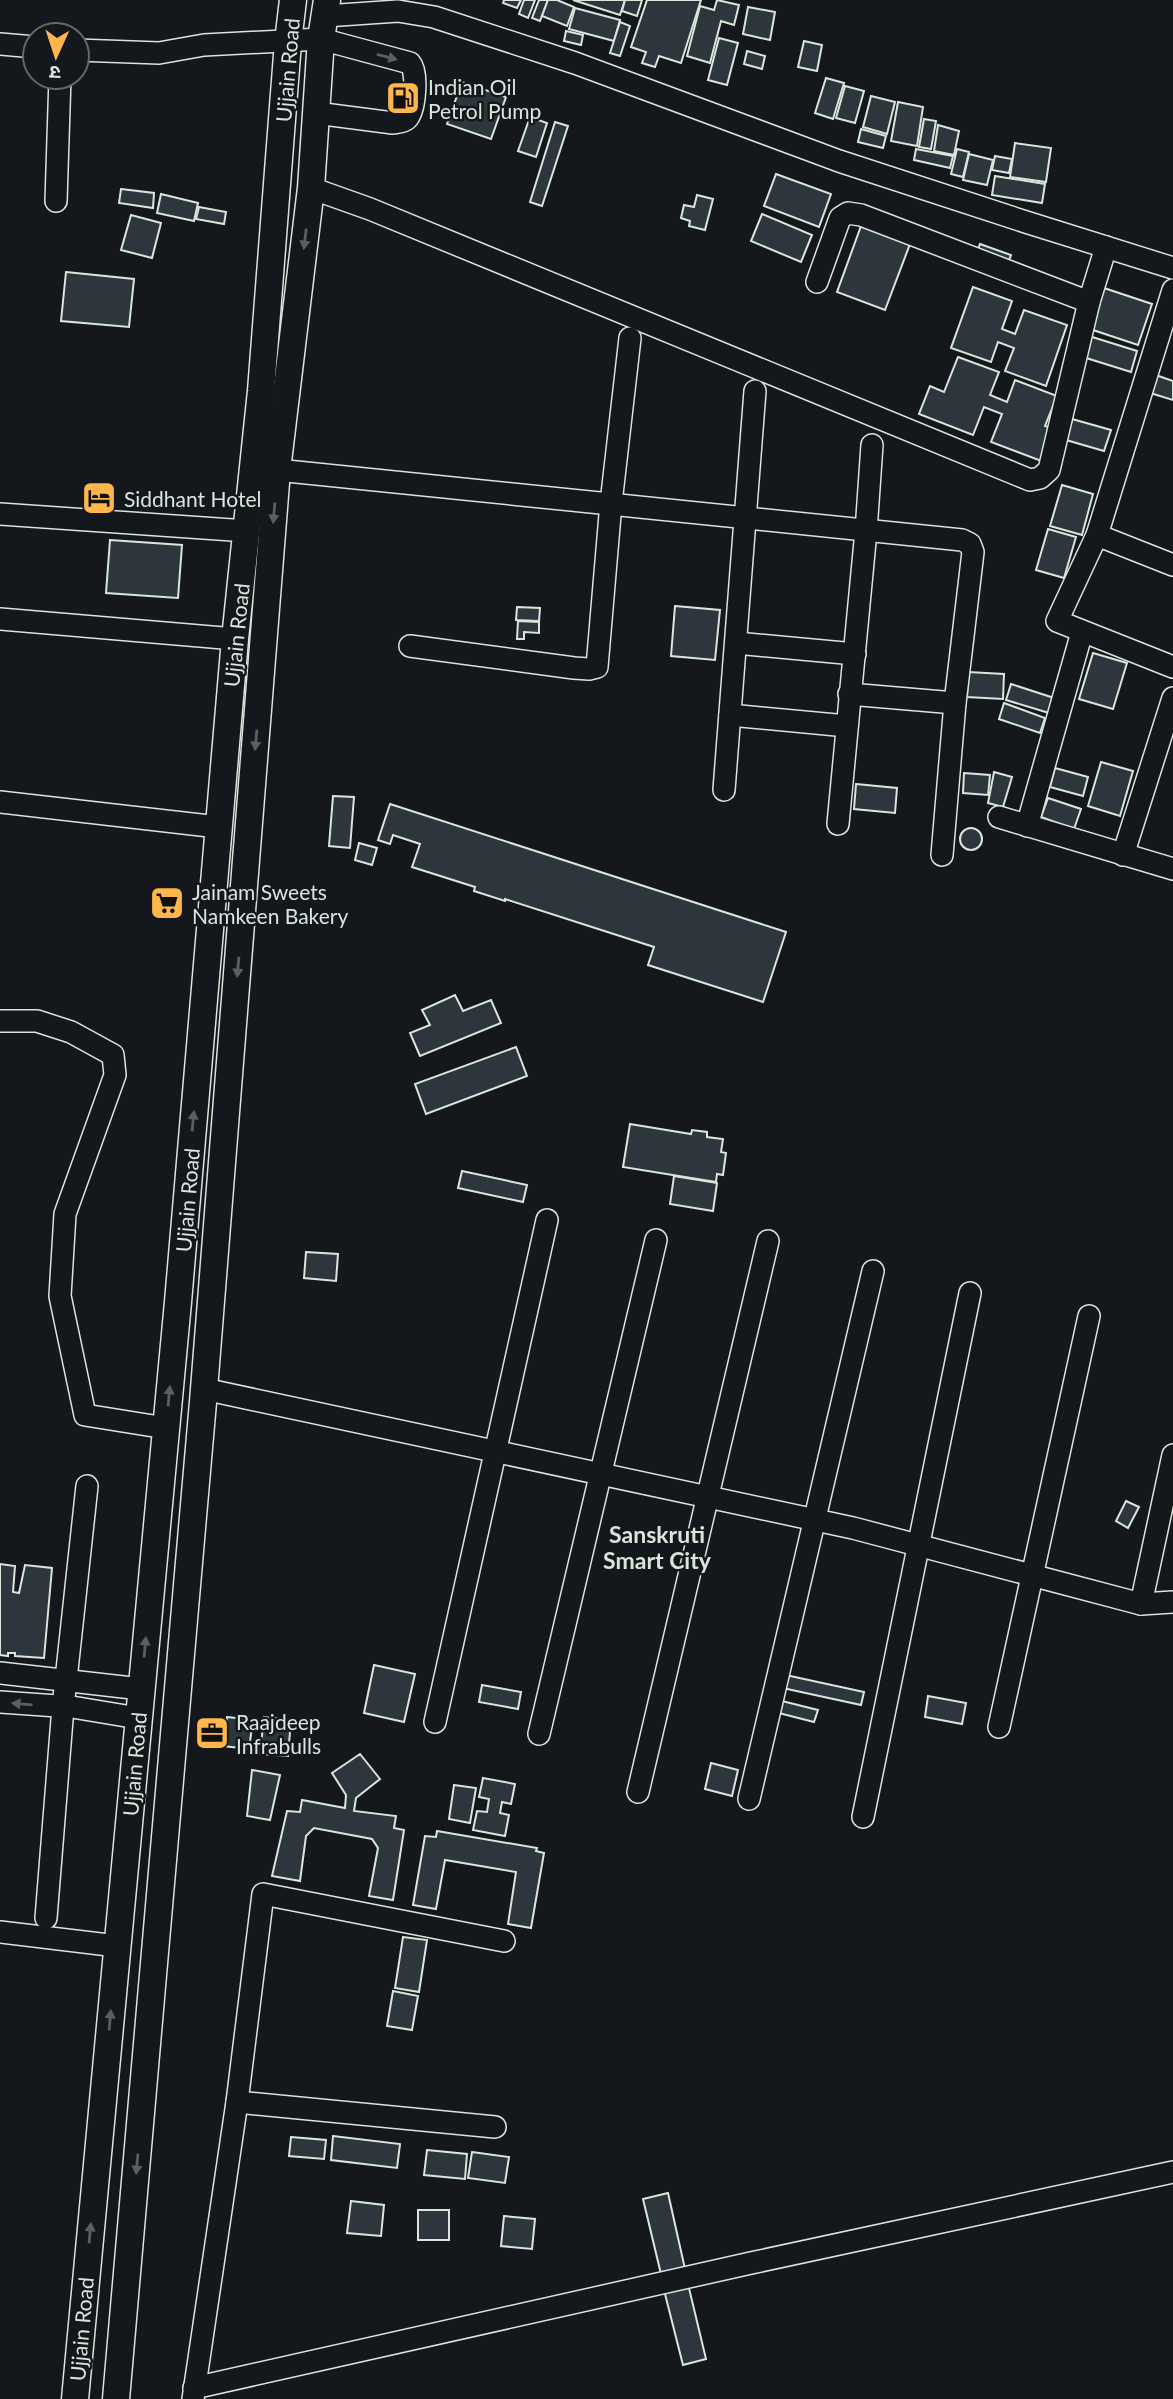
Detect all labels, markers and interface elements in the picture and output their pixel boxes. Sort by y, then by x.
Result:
street label: Ujjain Road [270,17,304,123]
north arrow [21,21,91,91]
one-way arrow [376,52,398,63]
text: उ [48,62,61,85]
place label: Indian Oil Petrol Pump [428,74,541,123]
fuel station icon: Indian Oil Petrol Pump [384,79,422,117]
one-way arrow [300,228,311,250]
hotel icon: Siddhant Hotel [80,479,118,517]
place label: Siddhant Hotel [124,486,261,511]
one-way arrow [268,503,279,525]
street label: Ujjain Road [218,582,254,688]
one-way arrow [250,729,261,751]
place label: Jainam Sweets Namkeen Bakery [192,879,348,928]
supermarket icon: Jainam Sweets Namkeen Bakery [148,884,186,922]
one-way arrow [232,956,243,978]
one-way arrow [188,1110,199,1132]
street label: Ujjain Road [170,1147,204,1253]
one-way arrow [164,1385,175,1407]
district label: Sanskruti Smart City [603,1520,712,1574]
one-way arrow [140,1636,151,1658]
one-way arrow [11,1698,33,1709]
place label: Raajdeep Infrabulls [236,1709,321,1758]
street label: Ujjain Road [117,1711,151,1817]
office icon: Raajdeep Infrabulls [193,1714,231,1752]
one-way arrow [104,2009,115,2031]
one-way arrow [131,2154,142,2176]
one-way arrow [85,2222,96,2244]
street label: Ujjain Road [64,2276,98,2382]

